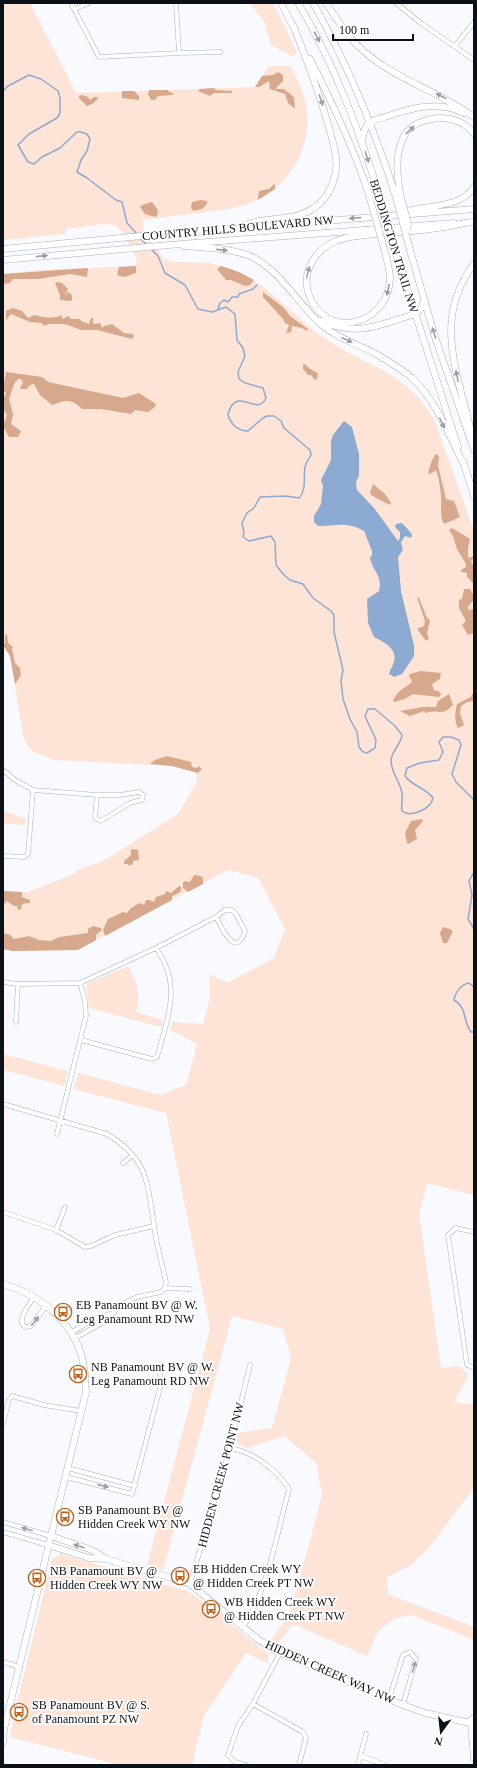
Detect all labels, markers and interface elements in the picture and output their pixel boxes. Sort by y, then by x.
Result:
scale bar [333,16,413,42]
text: 100 m [339,23,370,37]
one-way arrow [313,31,320,43]
one-way arrow [435,93,447,100]
one-way arrow [318,95,324,107]
one-way arrow [405,125,415,134]
one-way arrow [364,151,370,163]
street label: BEDDINGTON TRAIL NW [367,177,421,315]
street label: COUNTRY HILLS BOULEVARD NW [142,213,335,243]
one-way arrow [349,215,361,222]
one-way arrow [216,247,228,253]
one-way arrow [36,253,48,259]
one-way arrow [306,266,312,279]
one-way arrow [384,284,390,296]
one-way arrow [431,327,437,339]
one-way arrow [341,337,352,343]
one-way arrow [454,370,460,382]
one-way arrow [439,417,445,428]
place label: EB Panamount BV @ W. Leg Panamount RD NW [76,1298,198,1326]
bus stop icon: EB Panamount BV @ W. Leg Panamount RD NW [53,1302,73,1322]
one-way arrow [30,1315,39,1326]
place label: NB Panamount BV @ W. Leg Panamount RD NW [91,1360,214,1388]
bus stop icon: NB Panamount BV @ W. Leg Panamount RD NW [68,1364,88,1384]
street label: HIDDEN CREEK POINT NW [195,1400,247,1549]
one-way arrow [97,1484,110,1490]
place label: SB Panamount BV @ Hidden Creek WY NW [78,1503,191,1531]
bus stop icon: SB Panamount BV @ Hidden Creek WY NW [55,1507,75,1527]
one-way arrow [21,1526,33,1532]
one-way arrow [73,1542,85,1548]
place label: EB Hidden Creek WY @ Hidden Creek PT NW [193,1562,314,1590]
place label: NB Panamount BV @ Hidden Creek WY NW [50,1564,163,1592]
bus stop icon: EB Hidden Creek WY @ Hidden Creek PT NW [170,1566,190,1586]
bus stop icon: NB Panamount BV @ Hidden Creek WY NW [27,1568,47,1588]
place label: WB Hidden Creek WY @ Hidden Creek PT NW [224,1595,345,1623]
bus stop icon: WB Hidden Creek WY @ Hidden Creek PT NW [201,1599,221,1619]
street label: HIDDEN CREEK WAY NW [263,1637,397,1707]
one-way arrow [411,1661,417,1673]
place label: SB Panamount BV @ S. of Panamount PZ NW [32,1698,150,1726]
bus stop icon: SB Panamount BV @ S. of Panamount PZ NW [9,1702,29,1722]
north arrow [421,1712,461,1752]
text: N [433,1735,444,1748]

